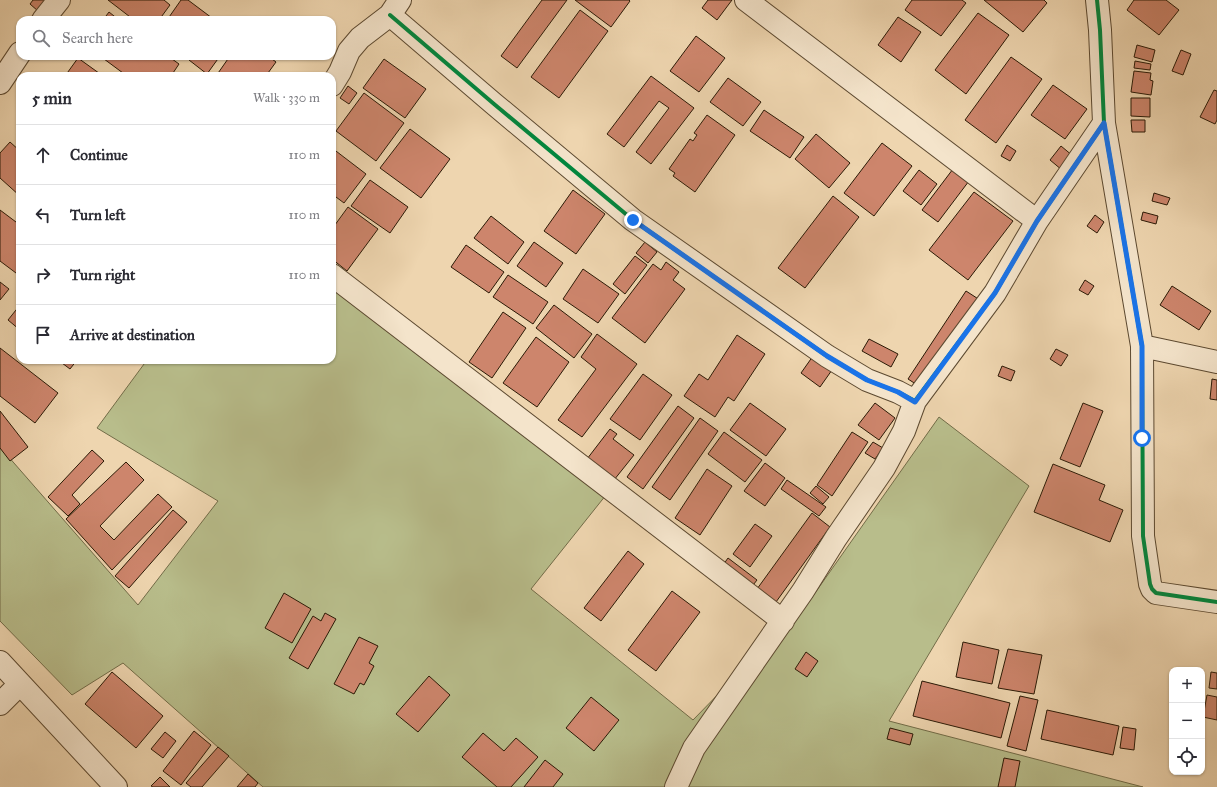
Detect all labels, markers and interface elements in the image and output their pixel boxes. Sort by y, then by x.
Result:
search box [16,16,336,60]
icon: search [30,27,52,49]
text: Search here [62,29,133,47]
text: 5 min [32,88,72,109]
text: Walk · 330 m [253,90,320,106]
icon: ahead [32,144,54,166]
text: Continue [70,146,128,164]
text: 110 m [288,147,320,163]
icon: left [32,204,54,226]
text: Turn left [70,206,126,224]
text: 110 m [288,207,320,223]
route end [624,211,642,229]
icon: right [32,264,54,286]
text: Turn right [70,266,135,284]
text: 110 m [288,267,320,283]
icon: arrive [32,324,54,346]
text: Arrive at destination [70,326,195,344]
route start [1133,429,1151,447]
map controls [1169,667,1205,775]
button: + [1169,667,1205,703]
button: − [1169,703,1205,739]
button: locate [1169,739,1205,775]

